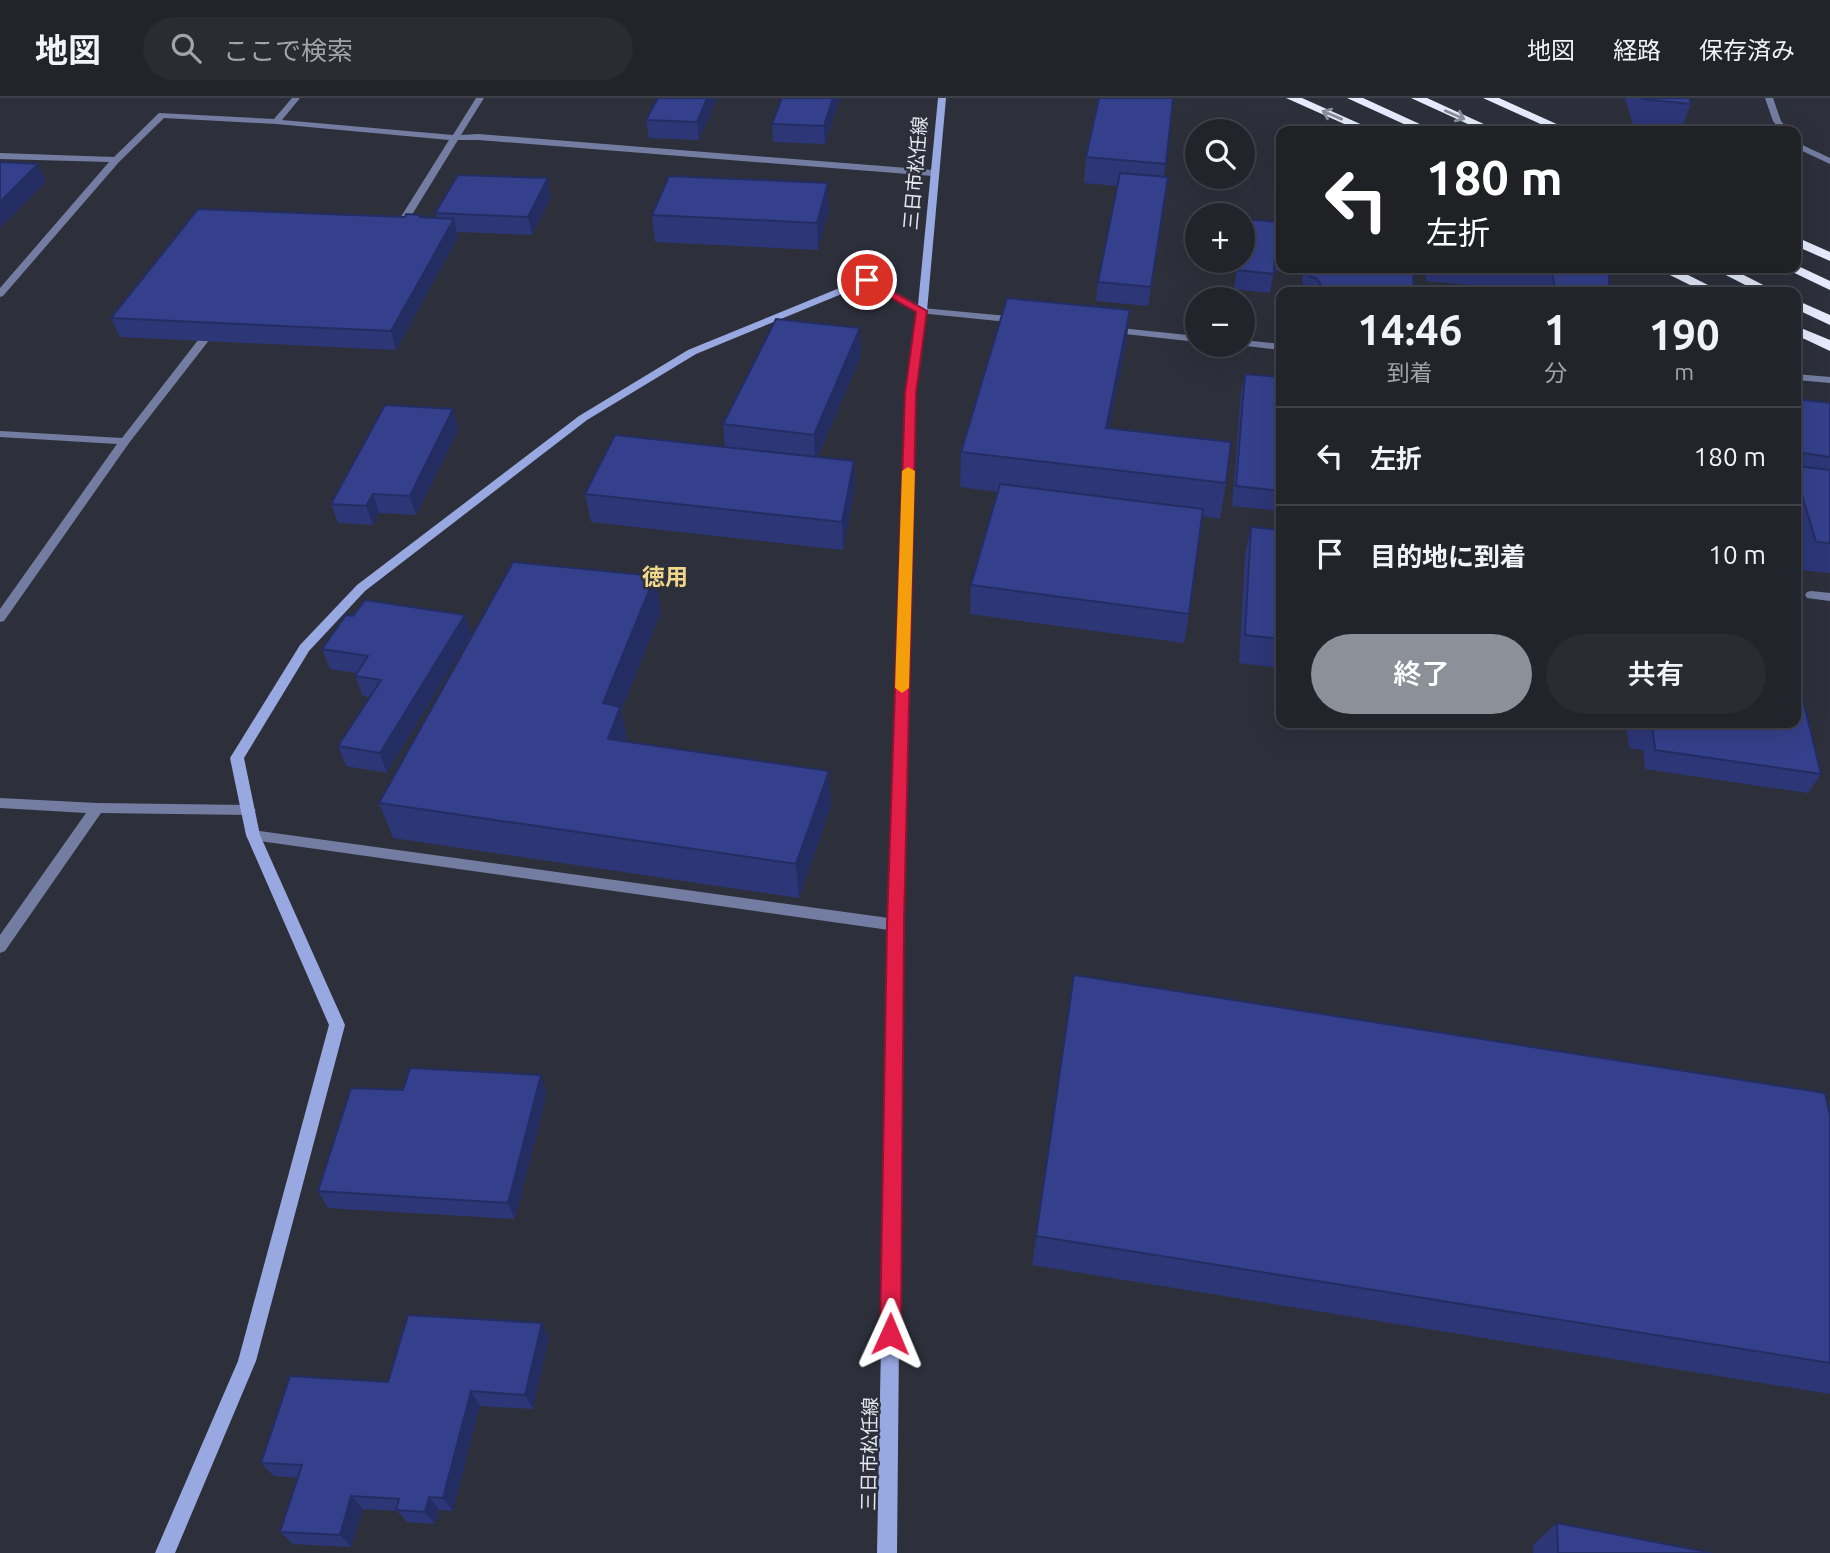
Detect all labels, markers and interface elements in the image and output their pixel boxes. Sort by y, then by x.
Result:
search box [143,17,633,80]
icon: search [167,29,205,67]
text: 地図 [35,31,101,68]
text: ここで検索 [223,36,353,65]
text: 地図 [1527,37,1575,64]
text: 経路 [1613,37,1661,64]
text: 保存済み [1699,37,1795,64]
one-way arrow [1321,107,1343,120]
one-way arrow [1444,109,1465,122]
street label: 三日市松任線 [899,115,931,231]
map controls [1185,119,1255,357]
button: search [1185,119,1255,189]
text: 180 m [1426,149,1563,204]
icon: left [1311,154,1402,245]
button: + [1185,203,1255,273]
text: 左折 [1426,214,1490,250]
pin [837,250,897,310]
icon: arrive [848,261,886,299]
button: − [1185,287,1255,357]
text: 14:46 [1357,306,1462,353]
text: 1 [1544,306,1567,353]
text: 190 [1649,311,1720,358]
text: m [1674,359,1694,384]
text: 到着 [1387,360,1433,385]
text: 分 [1544,360,1567,385]
icon: left [1311,437,1349,475]
text: 180 m [1694,442,1766,471]
text: 左折 [1370,444,1422,473]
icon: arrive [1311,535,1349,573]
text: 10 m [1708,540,1766,569]
text: 目的地に到着 [1370,542,1526,571]
district label: 徳用 [642,564,688,589]
button: 終了 [1311,634,1532,714]
button: 共有 [1546,634,1766,714]
position arrow [853,1297,927,1371]
street label: 三日市松任線 [857,1397,881,1511]

